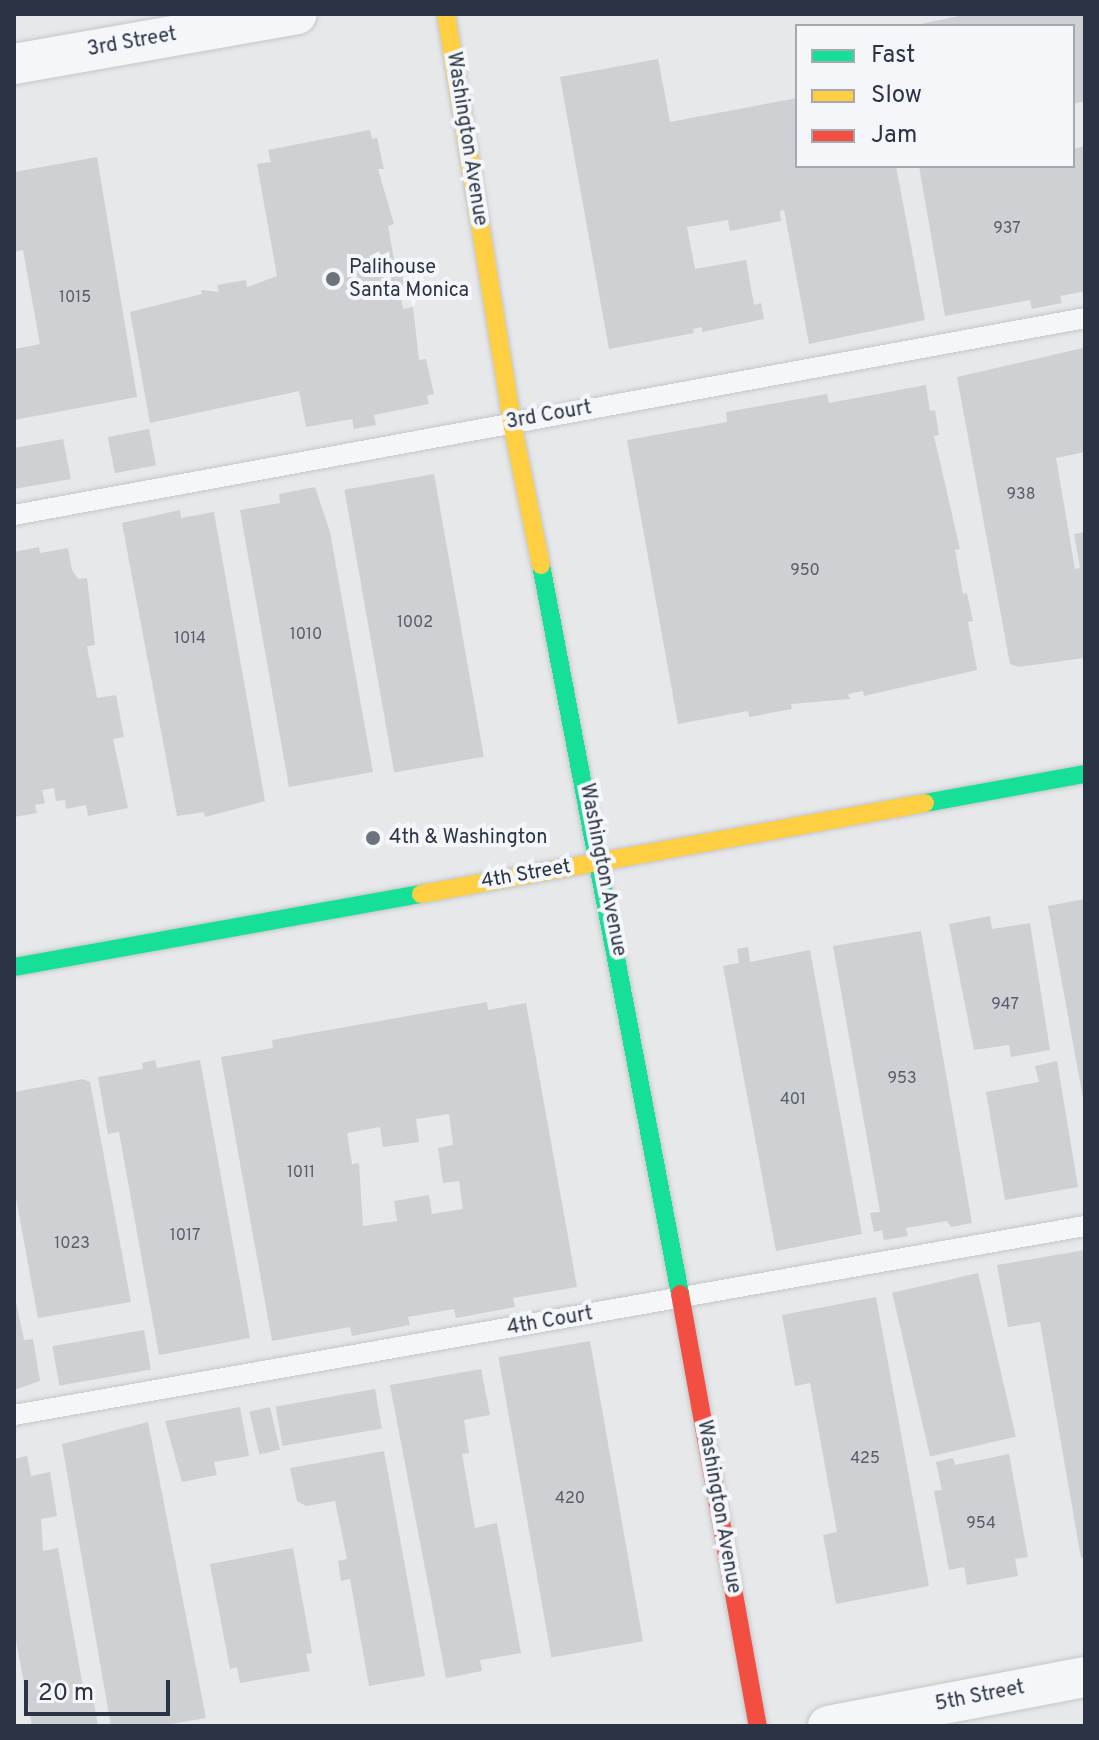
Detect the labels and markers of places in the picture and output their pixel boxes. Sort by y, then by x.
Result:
place label: Palihouse Santa Monica [349,256,469,303]
marker: Palihouse Santa Monica [324,270,342,288]
place label: 4th & Washington [389,826,548,850]
marker: 4th & Washington [364,829,382,847]

